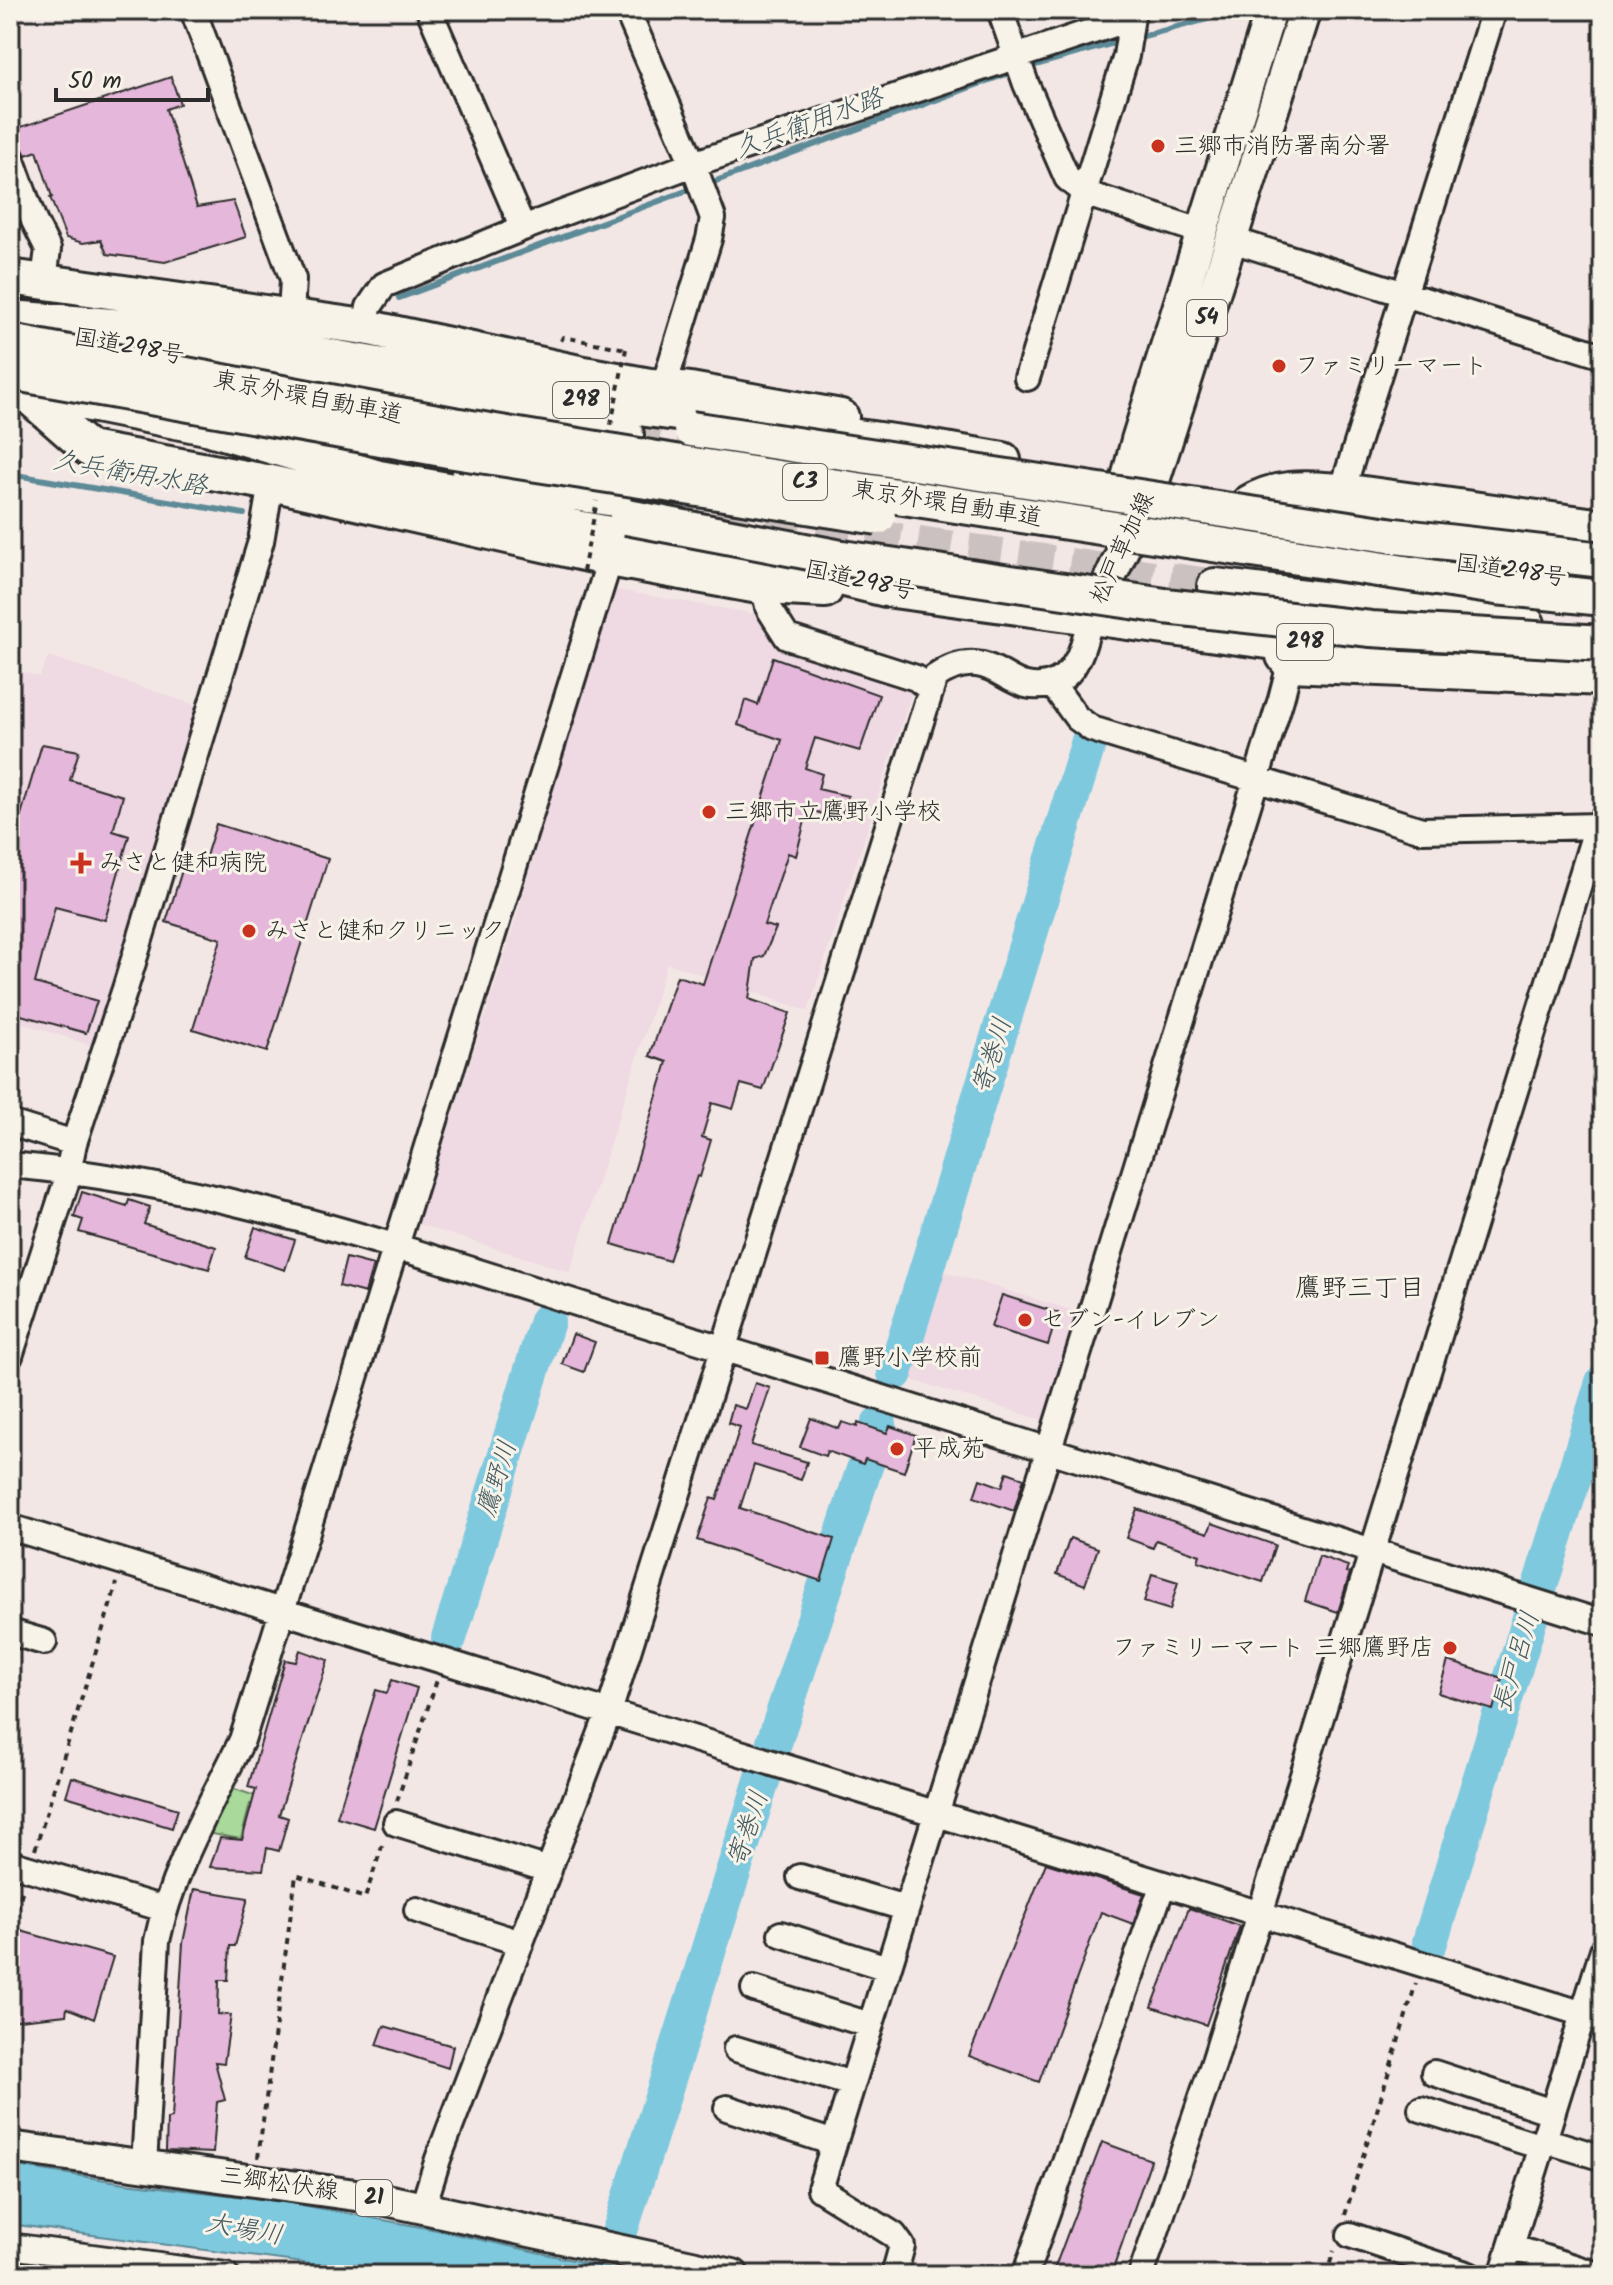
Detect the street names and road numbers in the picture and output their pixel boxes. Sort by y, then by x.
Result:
road number: 54 [1187,300,1227,336]
street label: 国道298号 [70,318,188,376]
street label: 東京外環自動車道 [210,361,406,435]
road number: 298 [553,382,609,418]
road number: C3 [783,464,827,500]
street label: 東京外環自動車道 [849,470,1045,538]
street label: 松戸草加線 [1080,485,1166,611]
street label: 国道298号 [1453,544,1569,598]
street label: 国道298号 [801,550,919,612]
road number: 298 [1277,624,1333,660]
street label: 三郷松伏線 [217,2156,341,2212]
road number: 21 [356,2180,392,2216]

